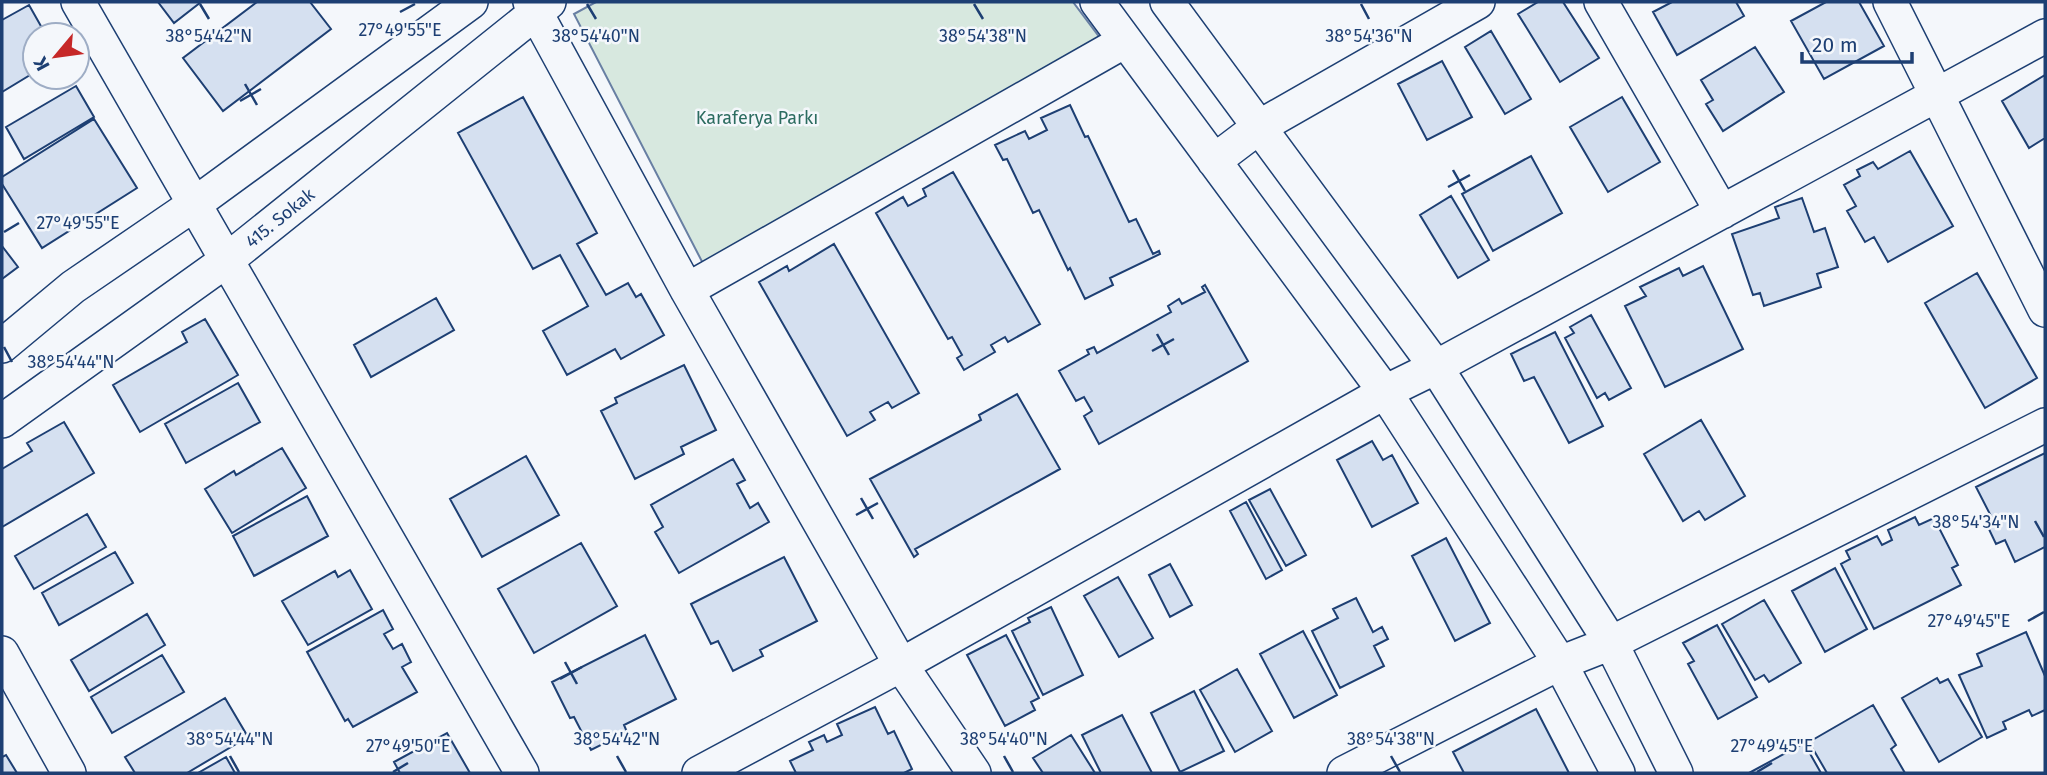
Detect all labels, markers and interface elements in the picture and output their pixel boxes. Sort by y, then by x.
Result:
text: 27°49'55"E [358,19,442,41]
north arrow [21,21,91,91]
scale bar [1802,21,1912,65]
text: 38°54'42"N [166,25,252,47]
text: 38°54'40"N [552,25,640,47]
text: 38°54'38"N [939,25,1027,47]
text: 38°54'36"N [1325,25,1413,47]
text: 20 m [1812,32,1858,58]
text: K [28,52,55,75]
park label: Karaferya Parkı [696,107,818,129]
street label: 415. Sokak [241,183,320,253]
text: 27°49'55"E [36,212,120,234]
text: 38°54'44"N [28,351,114,373]
text: 38°54'34"N [1933,511,2020,533]
text: 27°49'45"E [1928,610,2010,632]
text: 38°54'44"N [187,728,273,750]
text: 38°54'42"N [574,728,660,750]
text: 38°54'40"N [960,728,1048,750]
text: 38°54'38"N [1347,728,1435,750]
text: 27°49'50"E [366,735,450,757]
text: 27°49'45"E [1731,735,1813,757]

